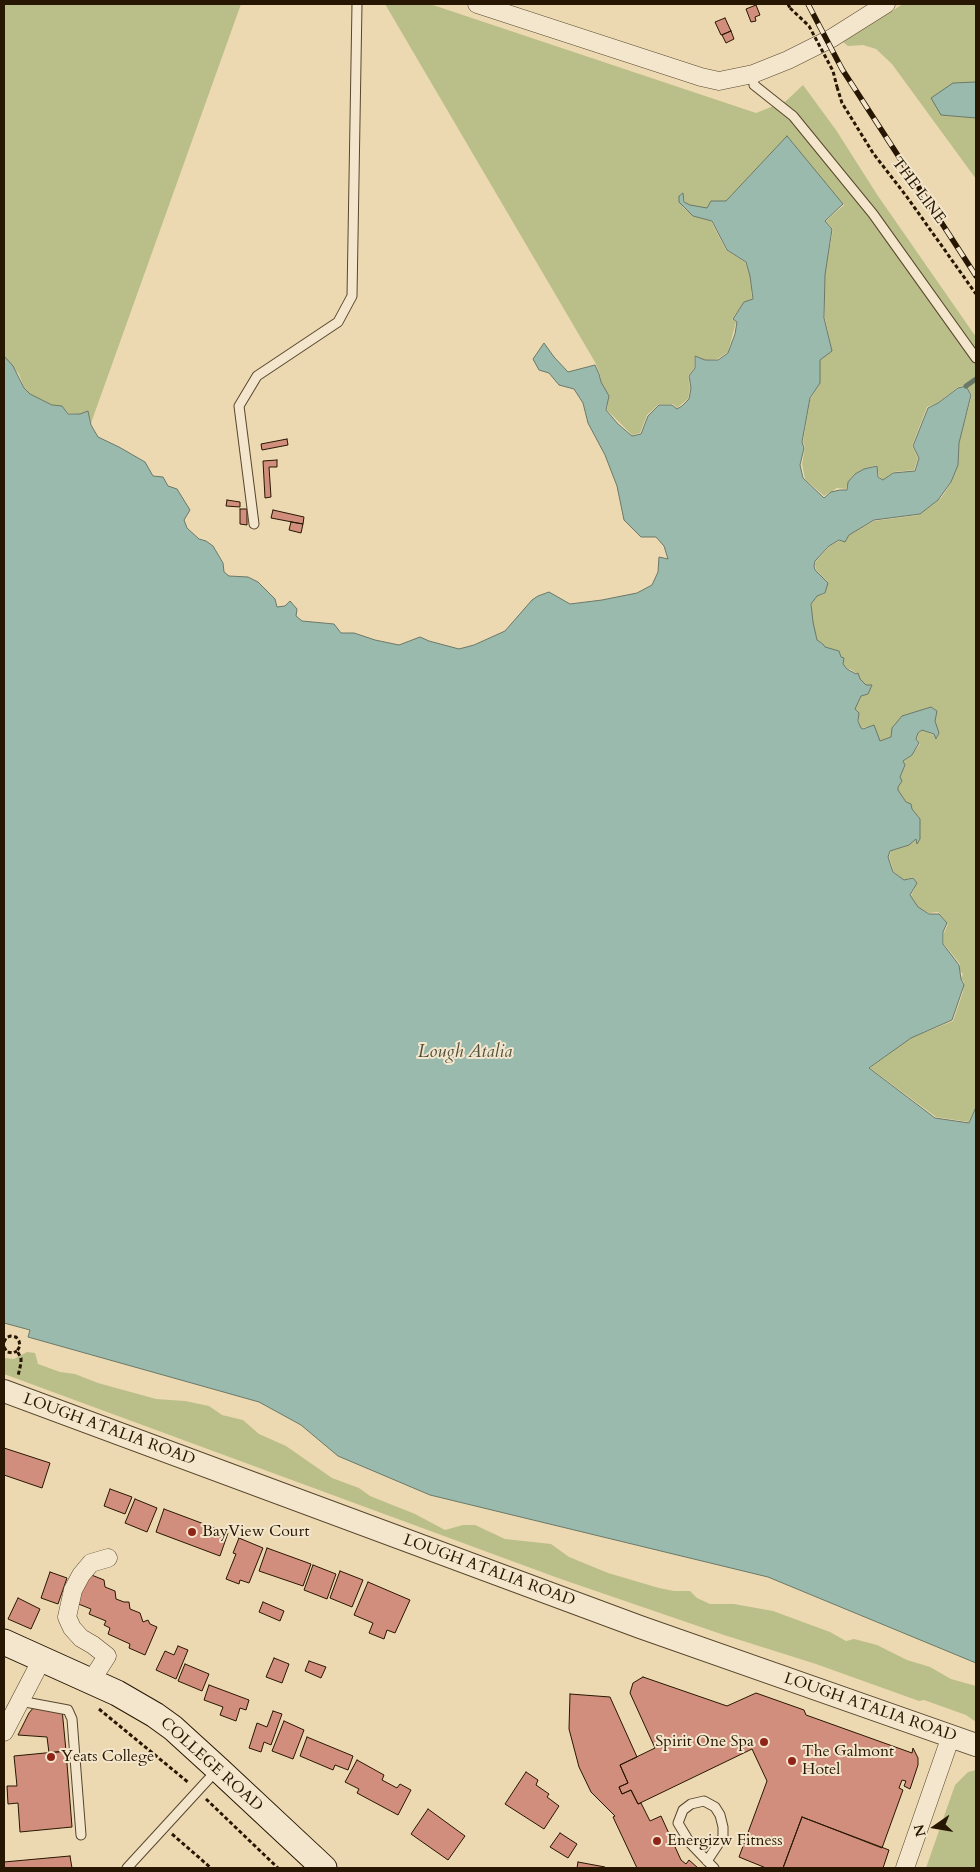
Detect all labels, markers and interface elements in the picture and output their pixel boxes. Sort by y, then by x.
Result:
street label: THE LINE [887,154,949,228]
water label: Lough Atalia [418,1042,512,1064]
street label: LOUGH ATALIA ROAD [20,1390,198,1470]
place label: BayView Court [202,1522,309,1542]
marker: BayView Court [186,1526,198,1538]
street label: LOUGH ATALIA ROAD [400,1531,578,1611]
street label: LOUGH ATALIA ROAD [781,1669,959,1747]
street label: COLLEGE ROAD [156,1714,266,1816]
place label: Spirit One Spa [655,1732,754,1752]
marker: Spirit One Spa [758,1736,770,1748]
place label: The Galmont Hotel [802,1742,894,1780]
place label: Yeats College [61,1747,154,1767]
marker: Yeats College [45,1751,57,1763]
marker: The Galmont Hotel [786,1755,798,1767]
north arrow [910,1802,960,1852]
text: N [909,1822,931,1839]
place label: Energizw Fitness [667,1831,783,1851]
marker: Energizw Fitness [651,1835,663,1847]

